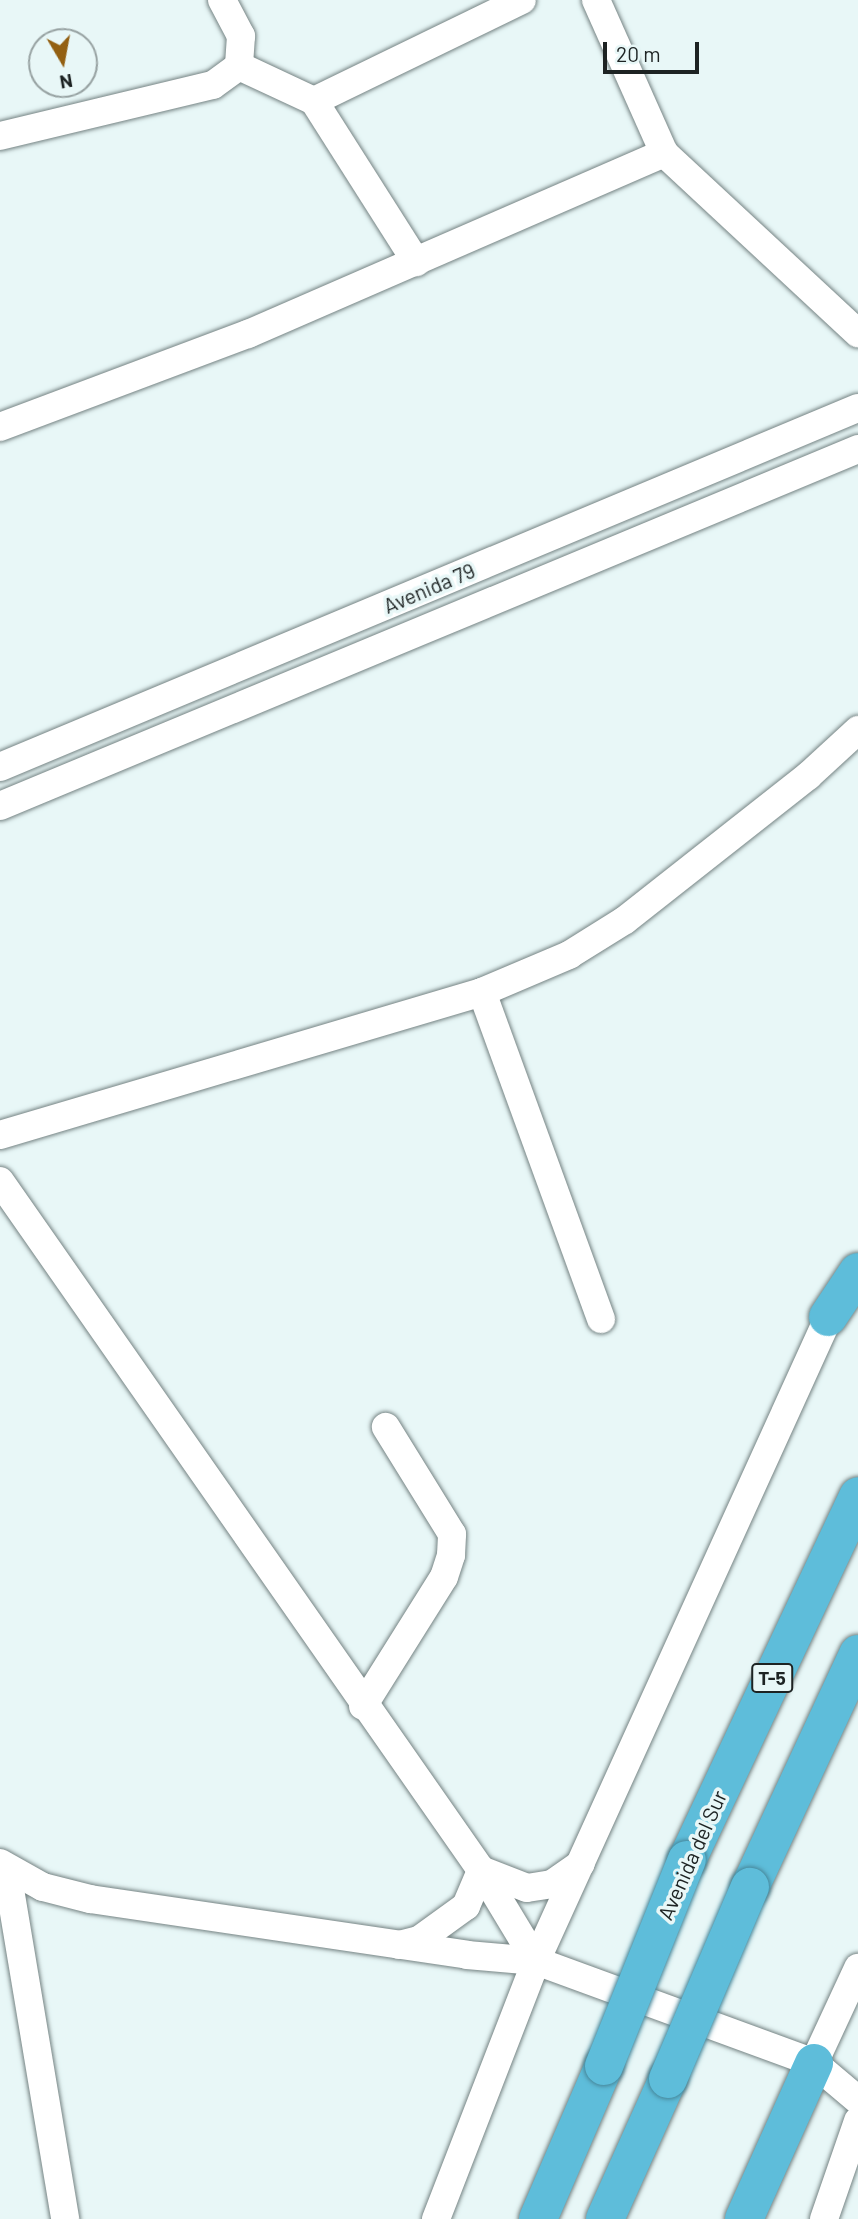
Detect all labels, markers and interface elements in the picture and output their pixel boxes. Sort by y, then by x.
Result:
north arrow [28,28,98,98]
scale bar [606,28,702,72]
text: 20 m [616,41,661,66]
text: N [58,70,75,95]
street label: Avenida 79 [379,557,479,619]
road number: T-5 [751,1662,793,1694]
street label: Avenida del Sur [652,1786,732,1924]

